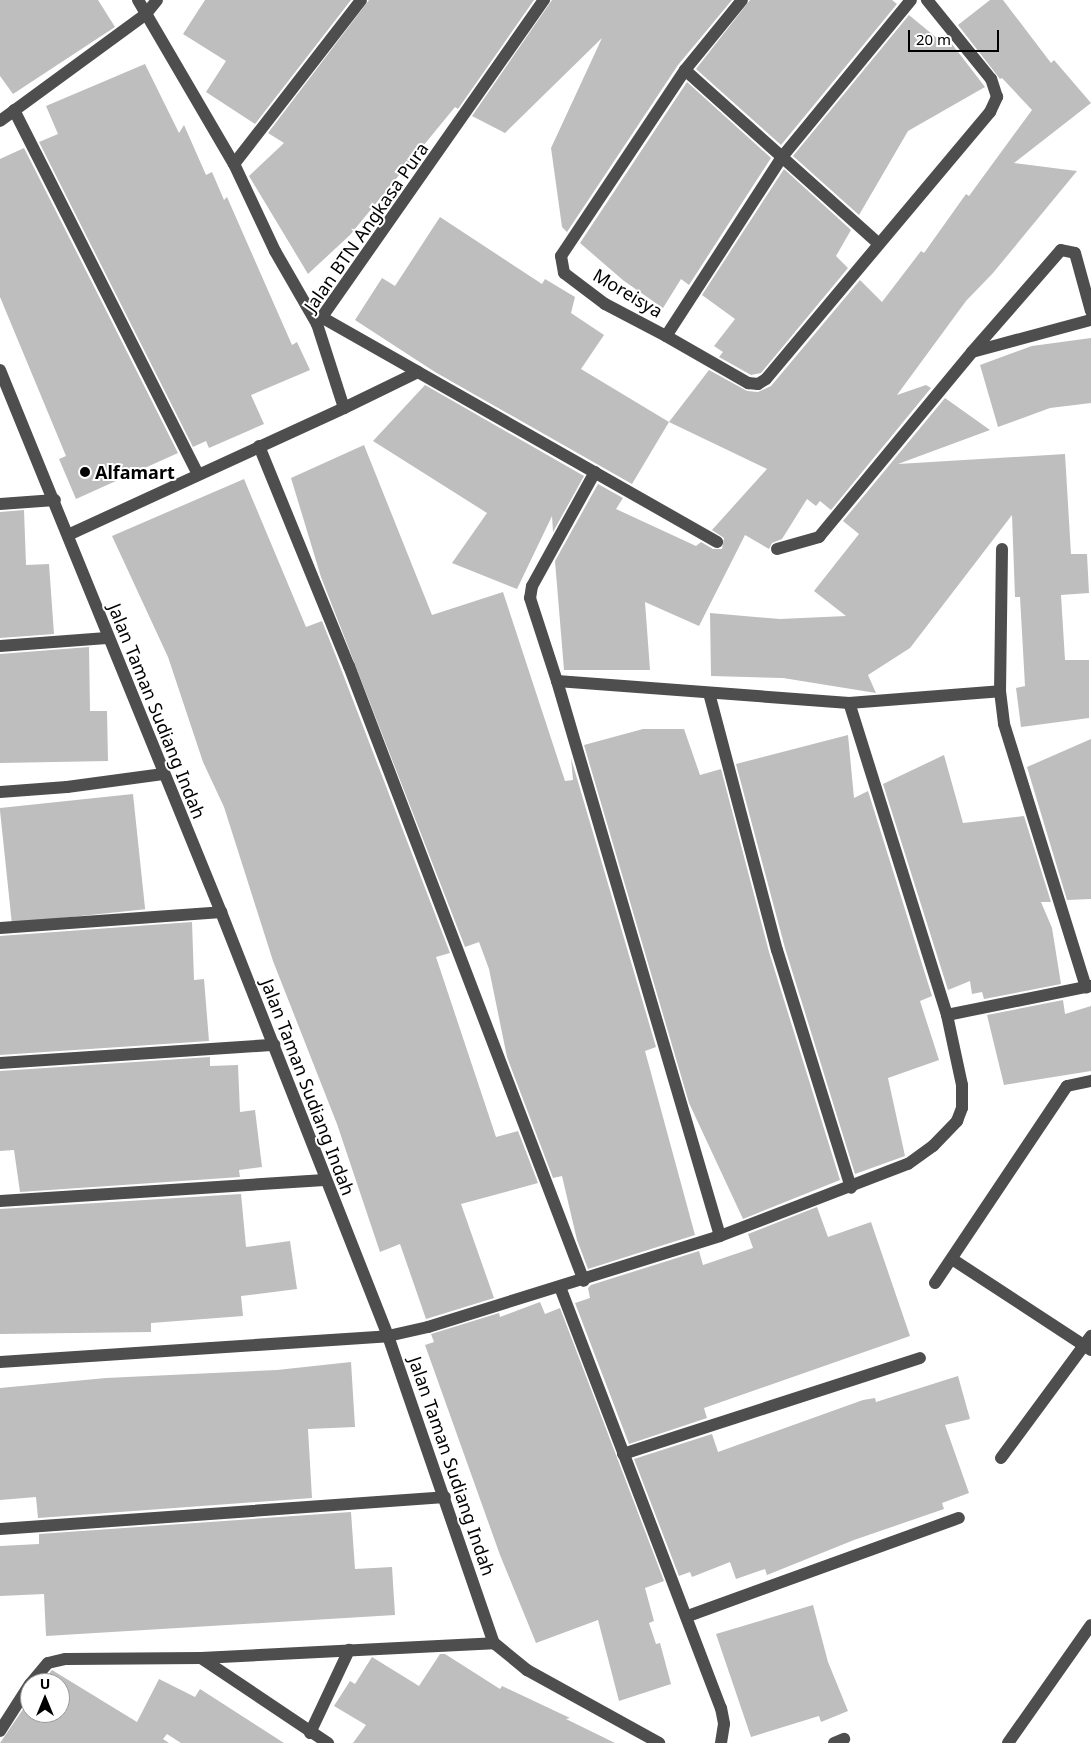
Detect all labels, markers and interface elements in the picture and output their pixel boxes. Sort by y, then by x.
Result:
scale bar [911,20,1002,52]
text: 20 m [916,29,951,49]
street label: Jalan BTN Angkasa Pura [299,138,433,316]
street label: Moreisya [589,264,667,322]
place label: Alfamart [95,461,175,483]
marker: Alfamart [79,466,91,478]
street label: Jalan Taman Sudiang Indah [104,600,210,822]
street label: Jalan Taman Sudiang Indah [257,976,359,1198]
street label: Jalan Taman Sudiang Indah [404,1354,500,1578]
north arrow [20,1673,70,1723]
text: U [40,1674,50,1693]

